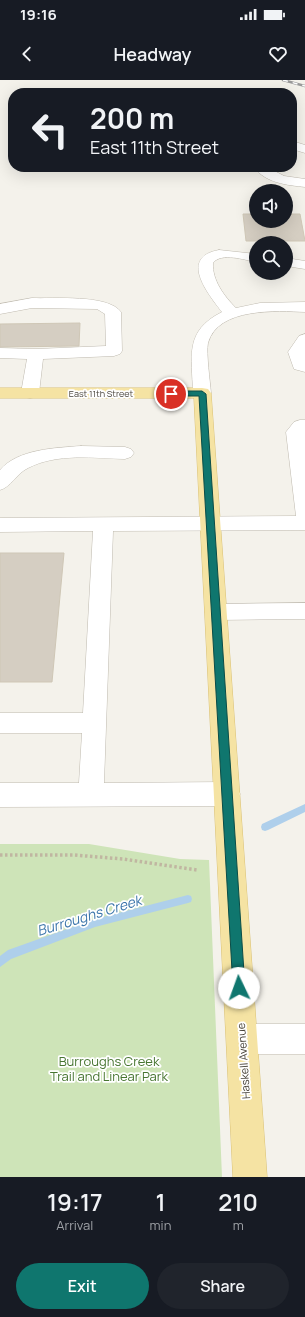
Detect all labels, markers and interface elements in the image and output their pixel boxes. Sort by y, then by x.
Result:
text: 19:16 [20,4,57,25]
text: Headway [114,42,191,66]
icon: back [16,43,38,65]
icon: heart [267,43,289,65]
text: 200 m [90,99,174,137]
icon: left [24,104,76,156]
text: East 11th Street [90,135,219,159]
map controls [249,184,293,280]
button: sound [249,184,293,228]
button: search [249,236,293,280]
pin [154,377,188,411]
icon: arrive [160,383,182,405]
street label: East 11th Street [69,387,134,400]
water label: Burroughs Creek [34,889,146,940]
position arrow [218,967,260,1009]
street label: Haskell Avenue [233,1022,253,1100]
park label: Burroughs Creek Trail and Linear Park [50,1052,168,1085]
text: 19:17 [47,1185,103,1218]
text: 1 [155,1185,166,1218]
text: 210 [218,1185,258,1218]
text: Arrival [56,1216,93,1234]
text: min [150,1216,171,1234]
text: m [233,1216,244,1234]
button: Exit [16,1263,149,1309]
button: Share [157,1263,289,1309]

